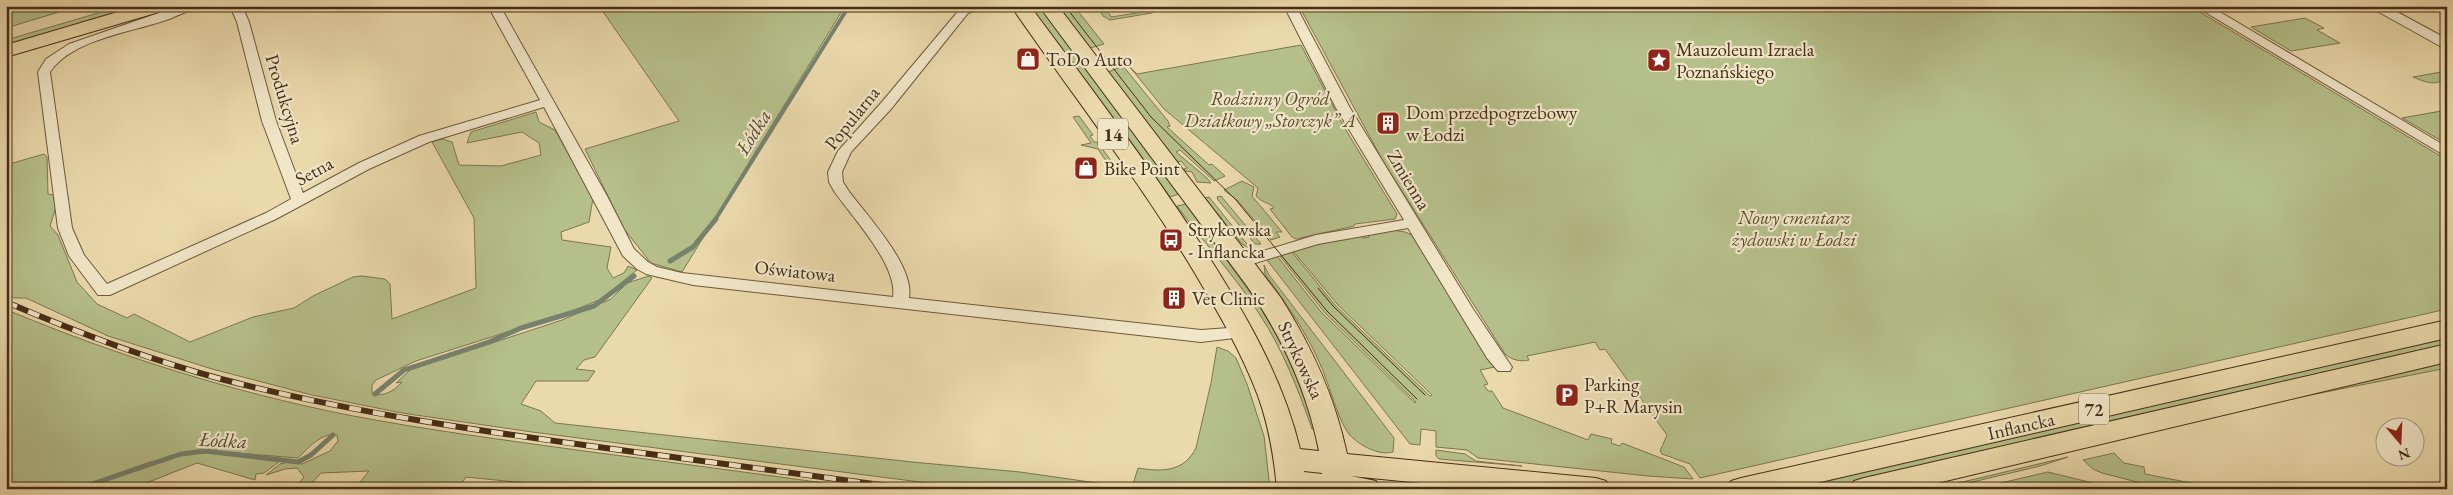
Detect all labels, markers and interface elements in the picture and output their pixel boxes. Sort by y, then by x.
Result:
place label: Mauzoleum Izraela Poznańskiego [1676,37,1815,84]
shop icon: ToDo Auto [1015,46,1041,72]
place label: ToDo Auto [1046,47,1132,72]
place icon: Mauzoleum Izraela Poznańskiego [1646,47,1672,73]
street label: Produkcyjna [260,51,311,147]
street label: Popularna [819,81,886,155]
park label: Rodzinny Ogród Działkowy „Storczyk” A [1183,86,1356,133]
place label: Dom przedpogrzebowy w Łodzi [1406,100,1578,147]
water label: Łódka [729,105,777,160]
building icon: Dom przedpogrzebowy w Łodzi [1375,110,1401,136]
road number: 14 [1098,118,1128,150]
street label: Zmienna [1381,145,1437,215]
street label: Setna [291,150,338,192]
shop icon: Bike Point [1073,155,1099,181]
place label: Bike Point [1104,156,1180,181]
park label: Nowy cmentarz żydowski w Łodzi [1732,205,1858,252]
place label: Strykowska - Inflancka [1188,217,1272,264]
bus stop icon: Strykowska - Inflancka [1158,227,1184,253]
street label: Oświatowa [753,254,837,288]
building icon: Vet Clinic [1161,285,1187,311]
place label: Vet Clinic [1192,286,1265,311]
street label: Strykowska [1272,317,1330,403]
place label: Parking P+R Marysin [1584,372,1683,419]
parking icon: Parking P+R Marysin [1554,382,1580,408]
road number: 72 [2079,394,2109,424]
street label: Inflancka [1985,406,2057,446]
north arrow [2376,418,2426,468]
water label: Łódka [197,426,248,454]
text: N [2395,444,2413,465]

